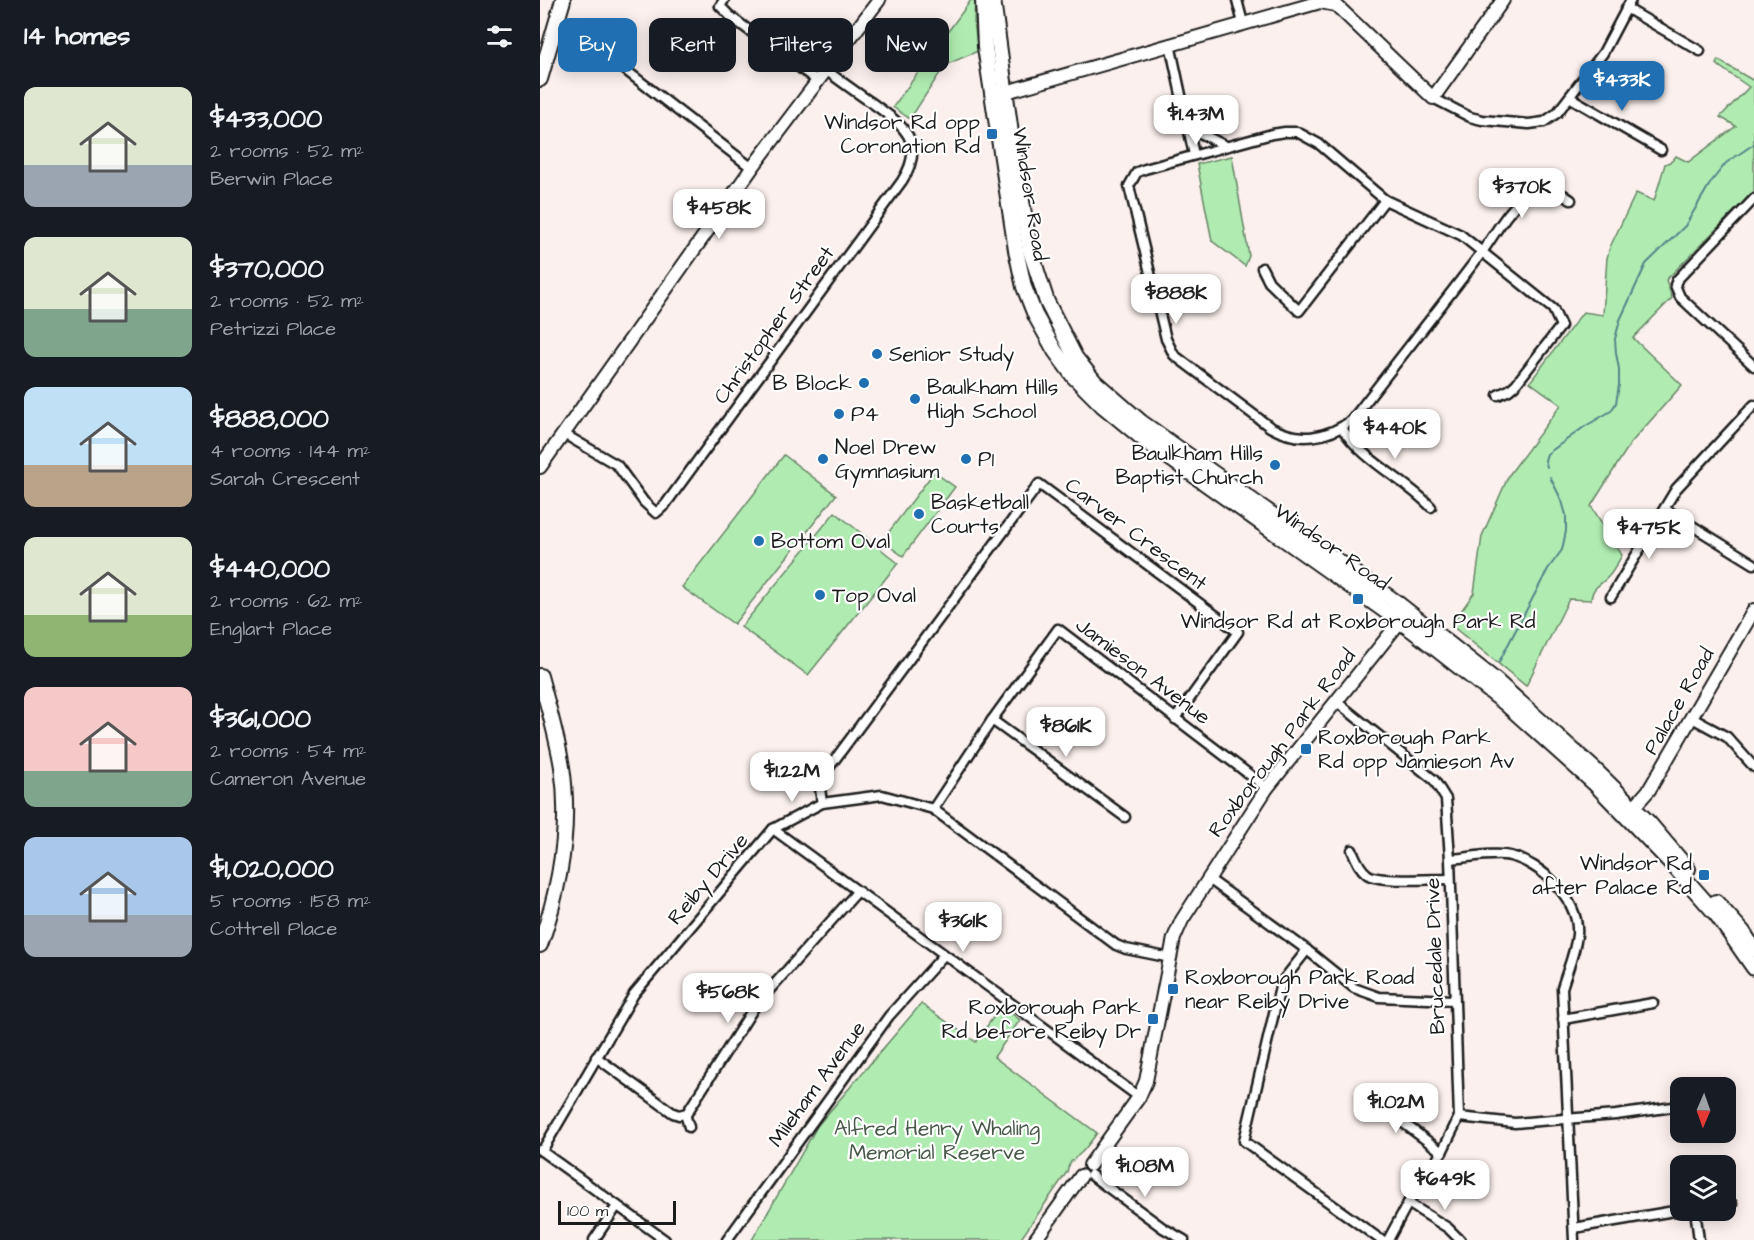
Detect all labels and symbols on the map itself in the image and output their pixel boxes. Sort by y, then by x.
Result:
pin: $433K [1580,61,1664,112]
pin: $1.43M [1147,95,1245,146]
place label: Windsor Rd opp Coronation Rd [824,108,980,161]
street label: Windsor Road [1005,125,1055,263]
marker: Windsor Rd opp Coronation Rd [985,127,999,141]
pin: $370K [1480,168,1564,219]
pin: $458K [677,189,761,240]
street label: Christopher Street [707,240,842,411]
pin: $888K [1134,274,1218,325]
place label: Senior Study [889,340,1015,371]
marker: Senior Study [870,347,884,361]
place label: B Block [772,369,852,398]
place label: Baulkham Hills High School [927,373,1058,428]
marker: B Block [857,376,871,390]
marker: Baulkham Hills High School [908,392,922,406]
place label: P4 [851,400,879,429]
marker: P4 [832,407,846,421]
pin: $440K [1353,409,1437,460]
place label: Noel Drew Gymnasium [835,433,940,488]
place label: Baulkham Hills Baptist Church [1115,439,1264,493]
place label: P1 [978,445,994,474]
marker: Noel Drew Gymnasium [816,452,830,466]
marker: P1 [959,452,973,466]
marker: Baulkham Hills Baptist Church [1268,458,1282,472]
street label: Carver Crescent [1059,471,1214,597]
place label: Basketball Courts [931,488,1029,541]
street label: Windsor Road [1268,496,1396,598]
marker: Basketball Courts [912,507,926,521]
pin: $475K [1607,509,1691,560]
place label: Bottom Oval [771,527,890,556]
marker: Bottom Oval [752,534,766,548]
place label: Top Oval [832,581,916,611]
marker: Top Oval [813,588,827,602]
marker: Windsor Rd at Roxborough Park Rd [1351,592,1365,606]
place label: Windsor Rd at Roxborough Park Rd [1181,607,1536,638]
street label: Jamieson Avenue [1070,611,1216,731]
street label: Palace Road [1637,642,1722,760]
street label: Roxborough Park Road [1201,643,1364,844]
pin: $861K [1024,707,1108,758]
place label: Roxborough Park Rd opp Jamieson Av [1318,723,1514,777]
marker: Roxborough Park Rd opp Jamieson Av [1299,742,1313,756]
pin: $1.22M [743,752,841,803]
street label: Reiby Drive [661,827,757,932]
place label: Windsor Rd after Palace Rd [1532,849,1692,902]
marker: Windsor Rd after Palace Rd [1697,868,1711,882]
street label: Brucedale Drive [1418,877,1452,1035]
pin: $361K [921,902,1005,953]
place label: Roxborough Park Road near Reiby Drive [1185,963,1414,1018]
pin: $568K [686,973,770,1024]
marker: Roxborough Park Road near Reiby Drive [1166,982,1180,996]
place label: Roxborough Park Rd before Reiby Dr [942,993,1141,1048]
marker: Roxborough Park Rd before Reiby Dr [1146,1012,1160,1026]
street label: Mileham Avenue [761,1015,873,1153]
north arrow [1670,1077,1736,1143]
pin: $1.02M [1347,1083,1445,1134]
park label: Alfred Henry Whaling Memorial Reserve [834,1114,1040,1167]
pin: $1.08M [1096,1147,1194,1198]
pin: $649K [1403,1160,1487,1211]
scale bar [558,1198,676,1226]

